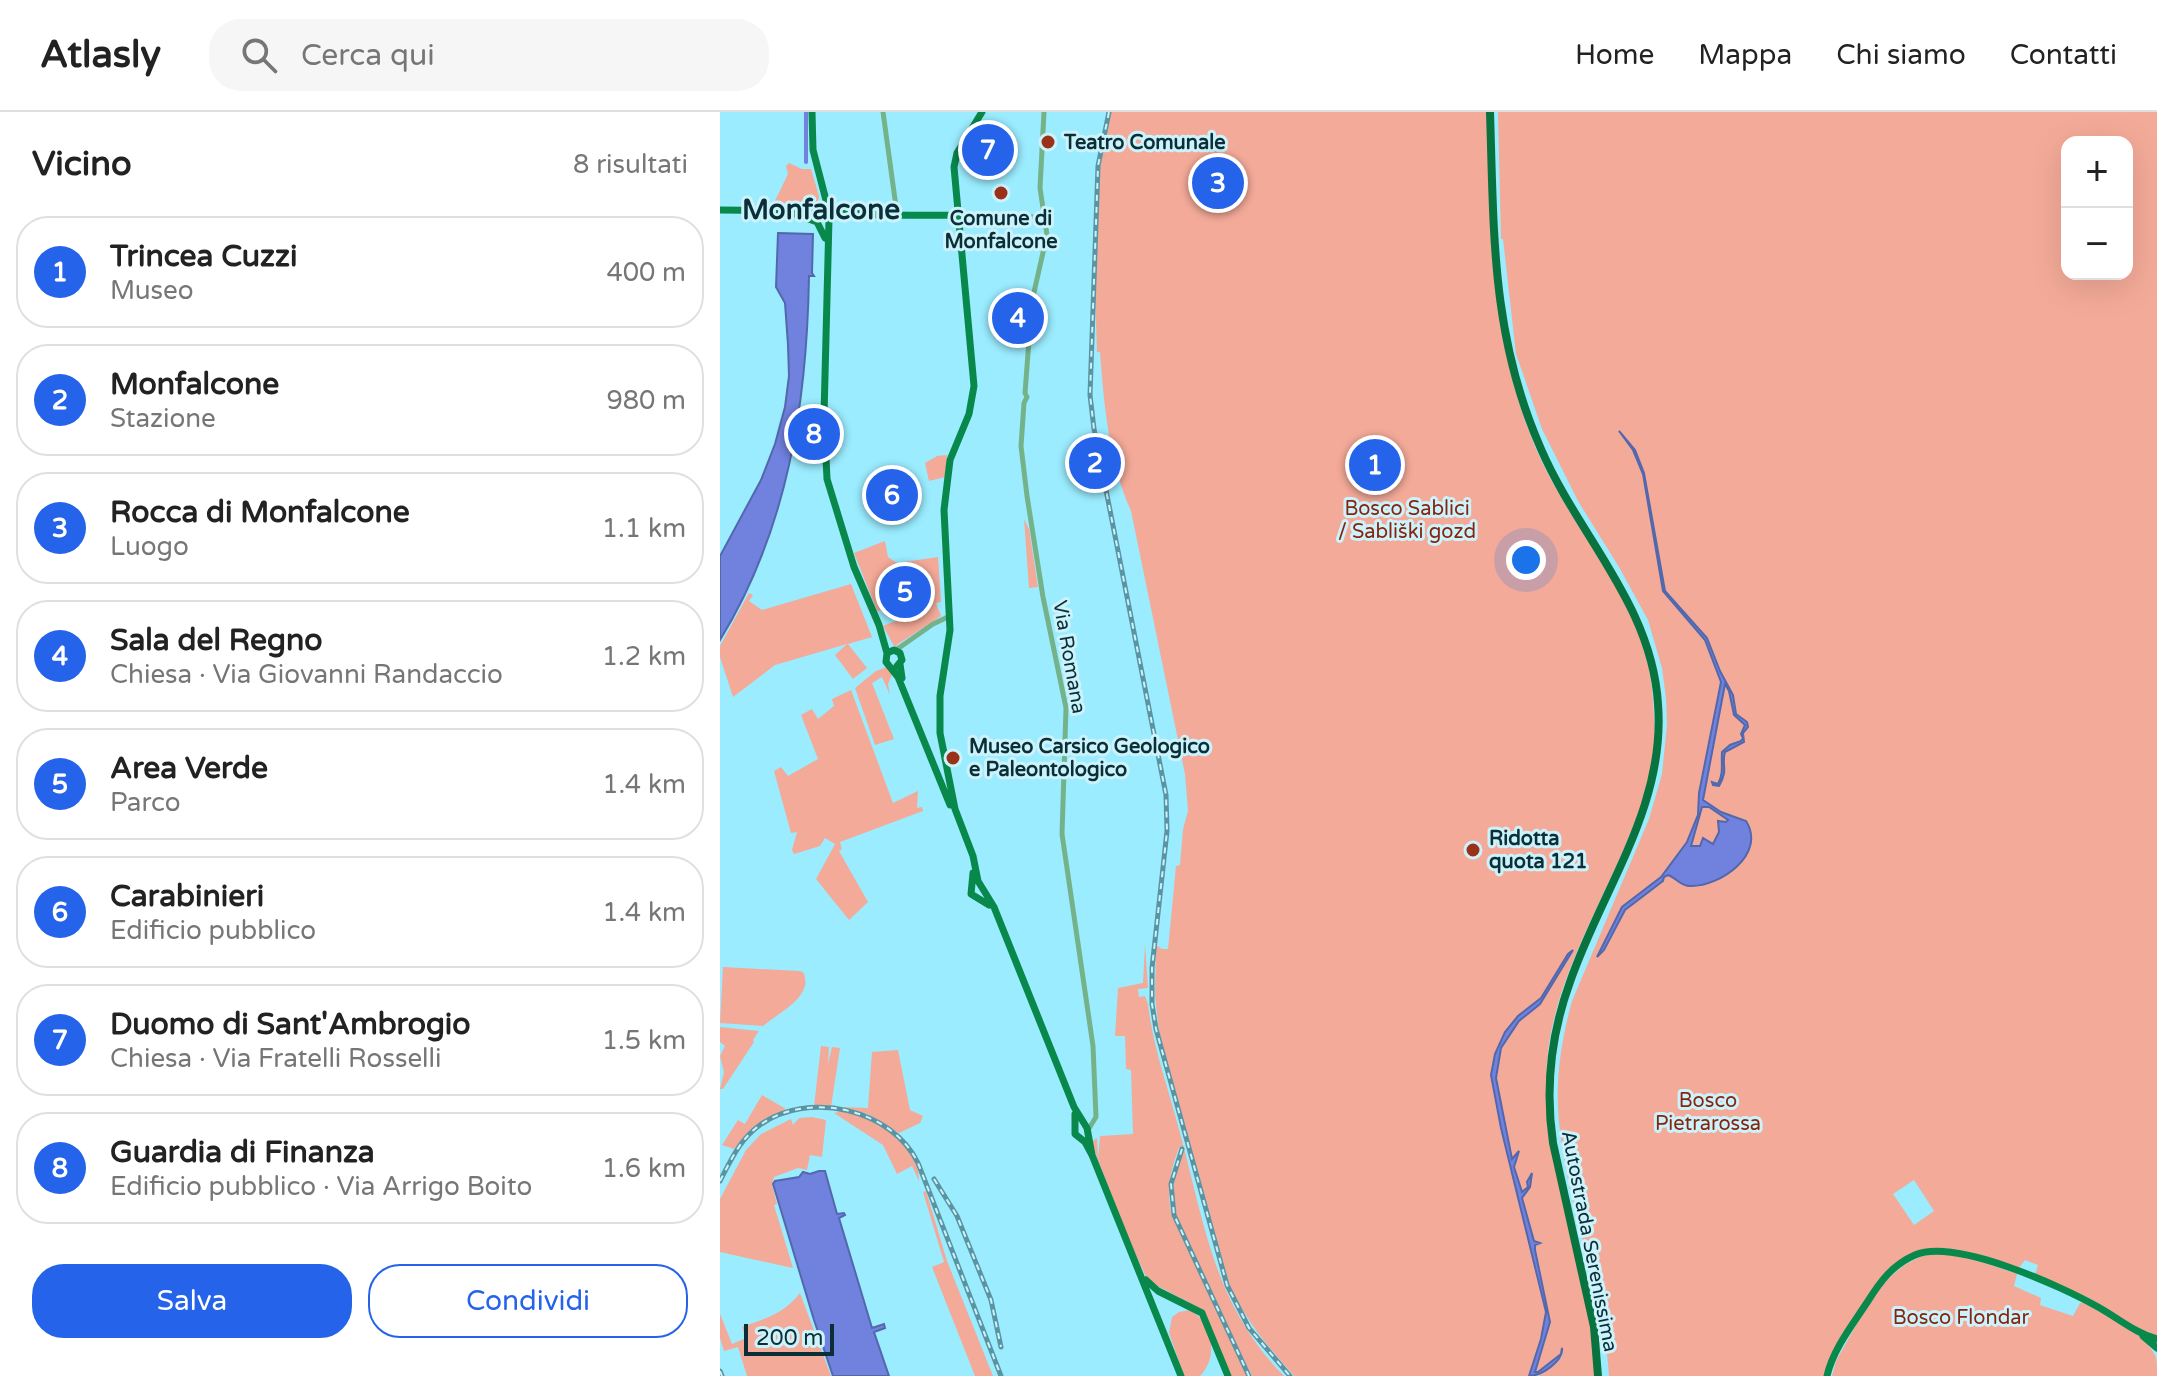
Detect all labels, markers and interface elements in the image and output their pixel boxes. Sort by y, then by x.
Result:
search box [209,19,769,91]
text: Atlasly [40,32,161,78]
icon: search [237,33,281,77]
text: Cerca qui [301,37,435,74]
text: Home [1575,38,1654,72]
text: Mappa [1698,38,1792,72]
text: Chi siamo [1836,38,1966,72]
text: Contatti [2010,38,2117,72]
pin: 7 [962,120,1014,180]
place label: Teatro Comunale [1063,131,1226,155]
marker: Teatro Comunale [1039,133,1057,151]
map controls [2061,136,2133,280]
button: + [2061,136,2133,208]
text: Vicino [32,144,132,185]
text: 8 risultati [573,149,688,180]
pin: 3 [1192,153,1244,213]
marker: Comune di Monfalcone [992,184,1010,202]
district label: Monfalcone [742,193,900,227]
place label: Comune di Monfalcone [945,207,1057,254]
button: − [2061,208,2133,280]
text: Trincea Cuzzi [110,238,297,275]
text: 1 [52,257,68,288]
text: 400 m [606,257,686,288]
text: Museo [110,275,194,306]
pin: 4 [992,288,1044,348]
text: Monfalcone [110,366,279,403]
text: 2 [52,385,68,416]
text: 980 m [606,385,686,416]
text: Stazione [110,403,216,434]
pin: 8 [788,404,840,464]
pin: 2 [1069,433,1121,493]
pin: 1 [1349,435,1401,495]
pin: 6 [866,465,918,525]
text: Rocca di Monfalcone [110,494,410,531]
park label: Bosco Sablici / Sabliški gozd [1338,497,1476,544]
text: 3 [52,513,68,544]
text: 1.1 km [602,513,686,544]
text: Luogo [110,531,189,562]
your location [1506,540,1546,580]
pin: 5 [879,562,931,622]
street label: Via Romana [1047,599,1091,716]
text: Sala del Regno [110,622,322,659]
text: 4 [52,641,68,672]
text: 1.2 km [602,641,686,672]
text: Chiesa · Via Giovanni Randaccio [110,659,503,690]
place label: Museo Carsico Geologico e Paleontologico [969,735,1210,782]
marker: Museo Carsico Geologico e Paleontologico [944,749,962,767]
text: Area Verde [110,750,268,787]
text: 5 [52,769,68,800]
text: 1.4 km [602,769,686,800]
text: Parco [110,787,181,818]
place label: Ridotta quota 121 [1489,827,1588,874]
marker: Ridotta quota 121 [1464,841,1482,859]
text: Carabinieri [110,878,264,915]
text: 6 [52,897,68,928]
text: 1.4 km [602,897,686,928]
text: Edificio pubblico [110,915,316,946]
text: Duomo di Sant'Ambrogio [110,1006,471,1043]
text: 7 [52,1025,68,1056]
text: 1.5 km [602,1025,686,1056]
text: Chiesa · Via Fratelli Rosselli [110,1043,442,1074]
park label: Bosco Pietrarossa [1655,1089,1761,1136]
street label: Autostrada Serenissima [1556,1129,1622,1354]
text: Guardia di Finanza [110,1134,375,1171]
text: 8 [52,1153,68,1184]
text: 1.6 km [602,1153,686,1184]
text: Edificio pubblico · Via Arrigo Boito [110,1171,532,1202]
button: Salva [32,1264,352,1338]
button: Condividi [368,1264,688,1338]
park label: Bosco Flondar [1893,1306,2029,1330]
scale bar [744,1320,834,1356]
text: 200 m [756,1325,823,1351]

